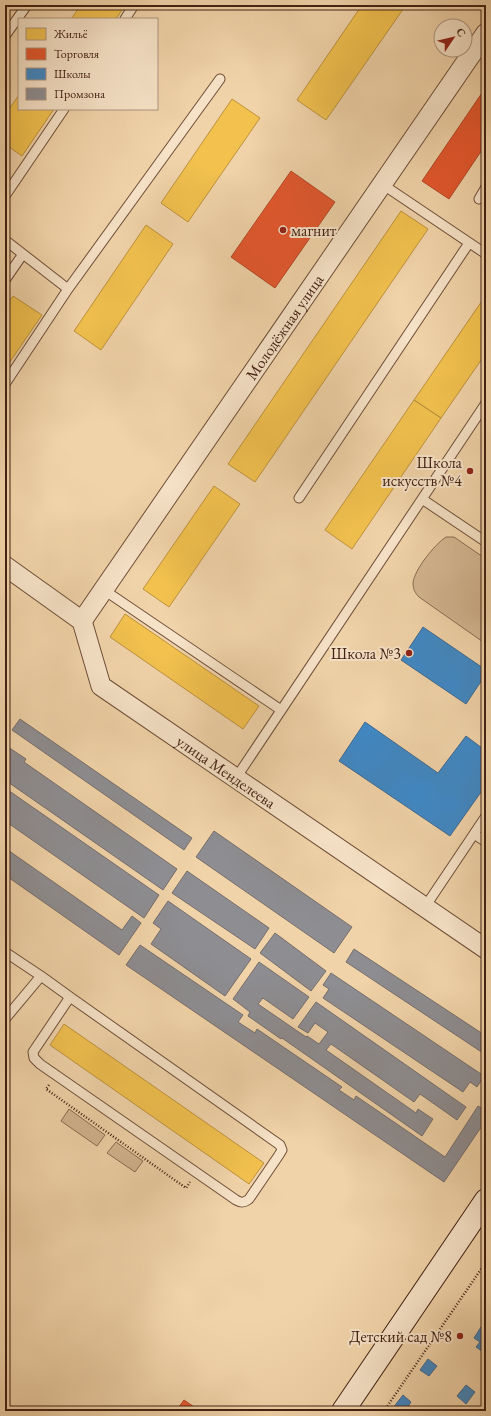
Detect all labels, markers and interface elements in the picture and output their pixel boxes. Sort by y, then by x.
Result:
legend [18,18,158,110]
north arrow [433,18,473,58]
text: С [453,25,469,40]
text: Жильё [53,26,88,42]
text: Торговля [54,46,100,62]
text: Школы [54,66,91,82]
text: Промзона [54,86,105,102]
place label: магнит [291,220,337,241]
marker: магнит [278,225,288,235]
street label: Молодёжная улица [241,270,329,384]
place label: Школа искусств №4 [382,452,463,491]
marker: Школа искусств №4 [465,466,475,476]
place label: Школа №3 [331,643,401,664]
marker: Школа №3 [404,648,414,658]
street label: улица Менделеева [172,731,280,814]
place label: Детский сад №8 [349,1326,452,1347]
marker: Детский сад №8 [455,1331,465,1341]

